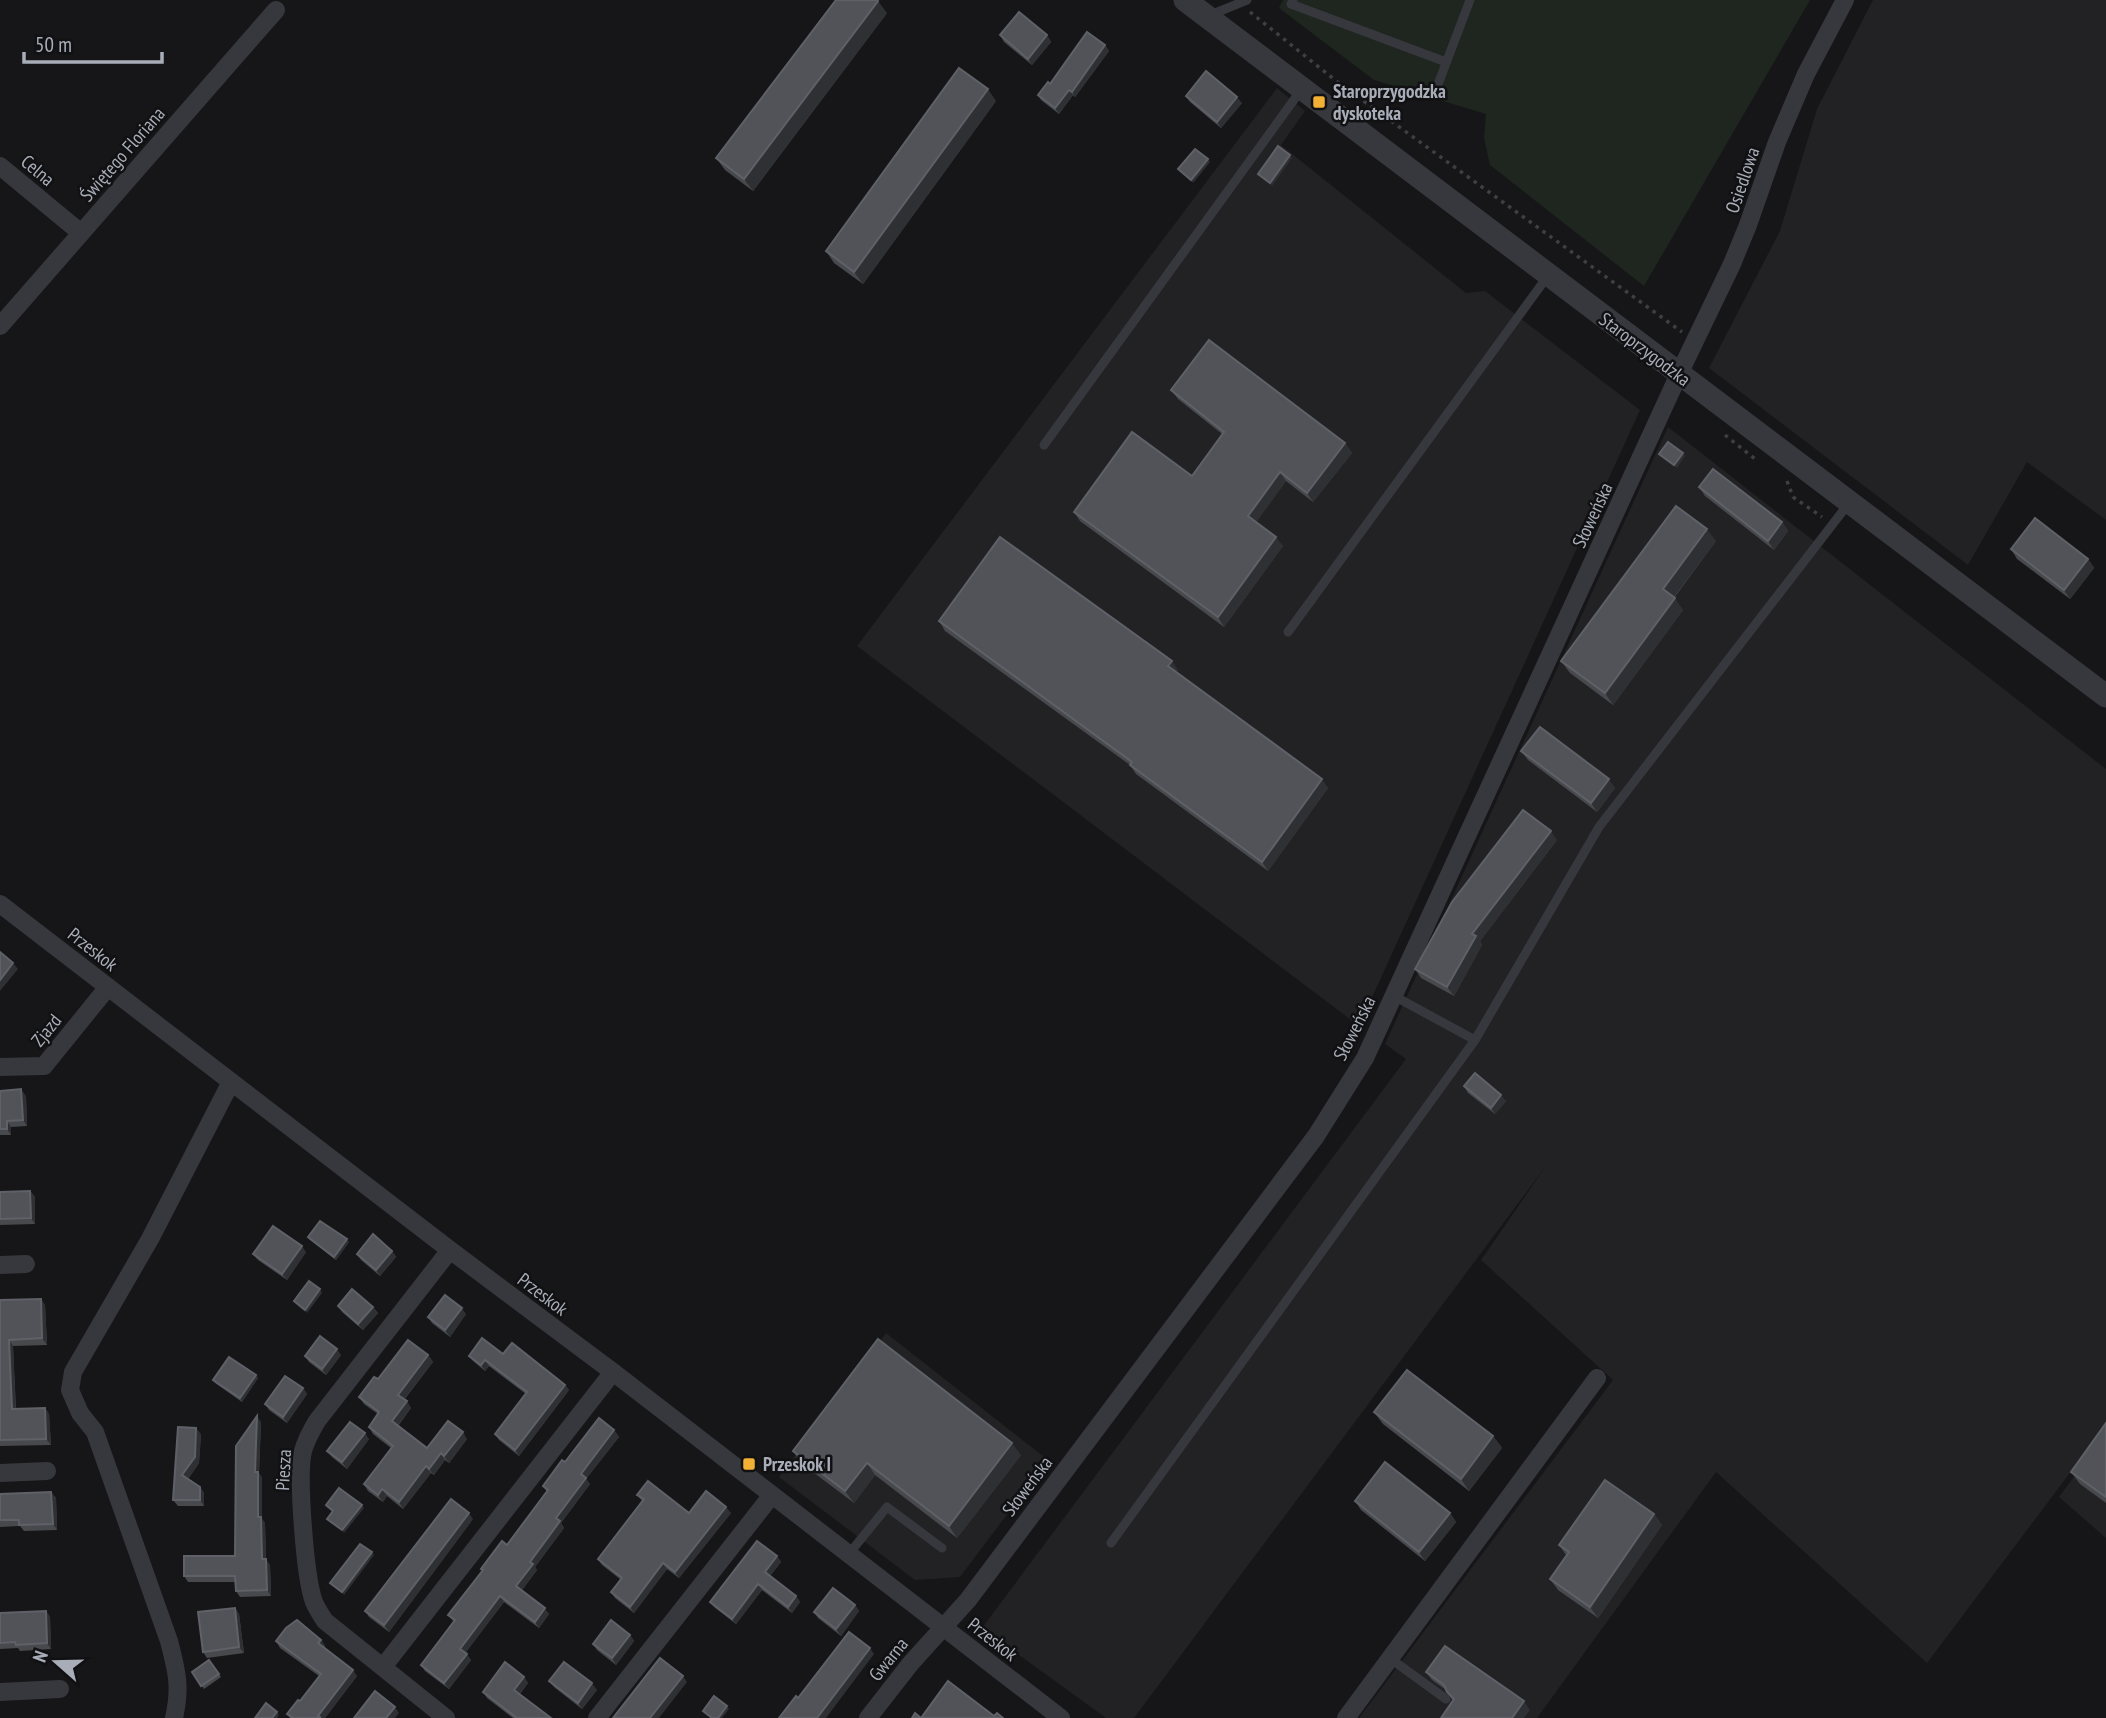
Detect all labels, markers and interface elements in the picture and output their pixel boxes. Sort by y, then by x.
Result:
scale bar [24,21,163,65]
text: 50 m [35,31,72,58]
place label: Staroprzygodzka dyskoteka [1333,79,1446,125]
marker: Staroprzygodzka dyskoteka [1311,94,1327,110]
street label: Świętego Floriana [74,102,170,206]
street label: Osiedlowa [1720,144,1764,216]
street label: Celna [16,149,60,191]
street label: Staroprzygodzka [1595,307,1695,391]
street label: Słoweńska [1566,479,1618,551]
street label: Przeskok [63,922,123,976]
street label: Słoweńska [1328,992,1380,1064]
street label: Zjazd [26,1009,66,1051]
street label: Przeskok [513,1267,573,1321]
street label: Piesza [270,1449,296,1491]
street label: Słoweńska [997,1451,1057,1521]
place label: Przeskok I [763,1452,831,1476]
marker: Przeskok I [741,1456,757,1472]
street label: Przeskok [963,1612,1023,1666]
north arrow [21,1627,91,1697]
street label: Gwarna [863,1632,913,1686]
text: N [27,1647,53,1665]

